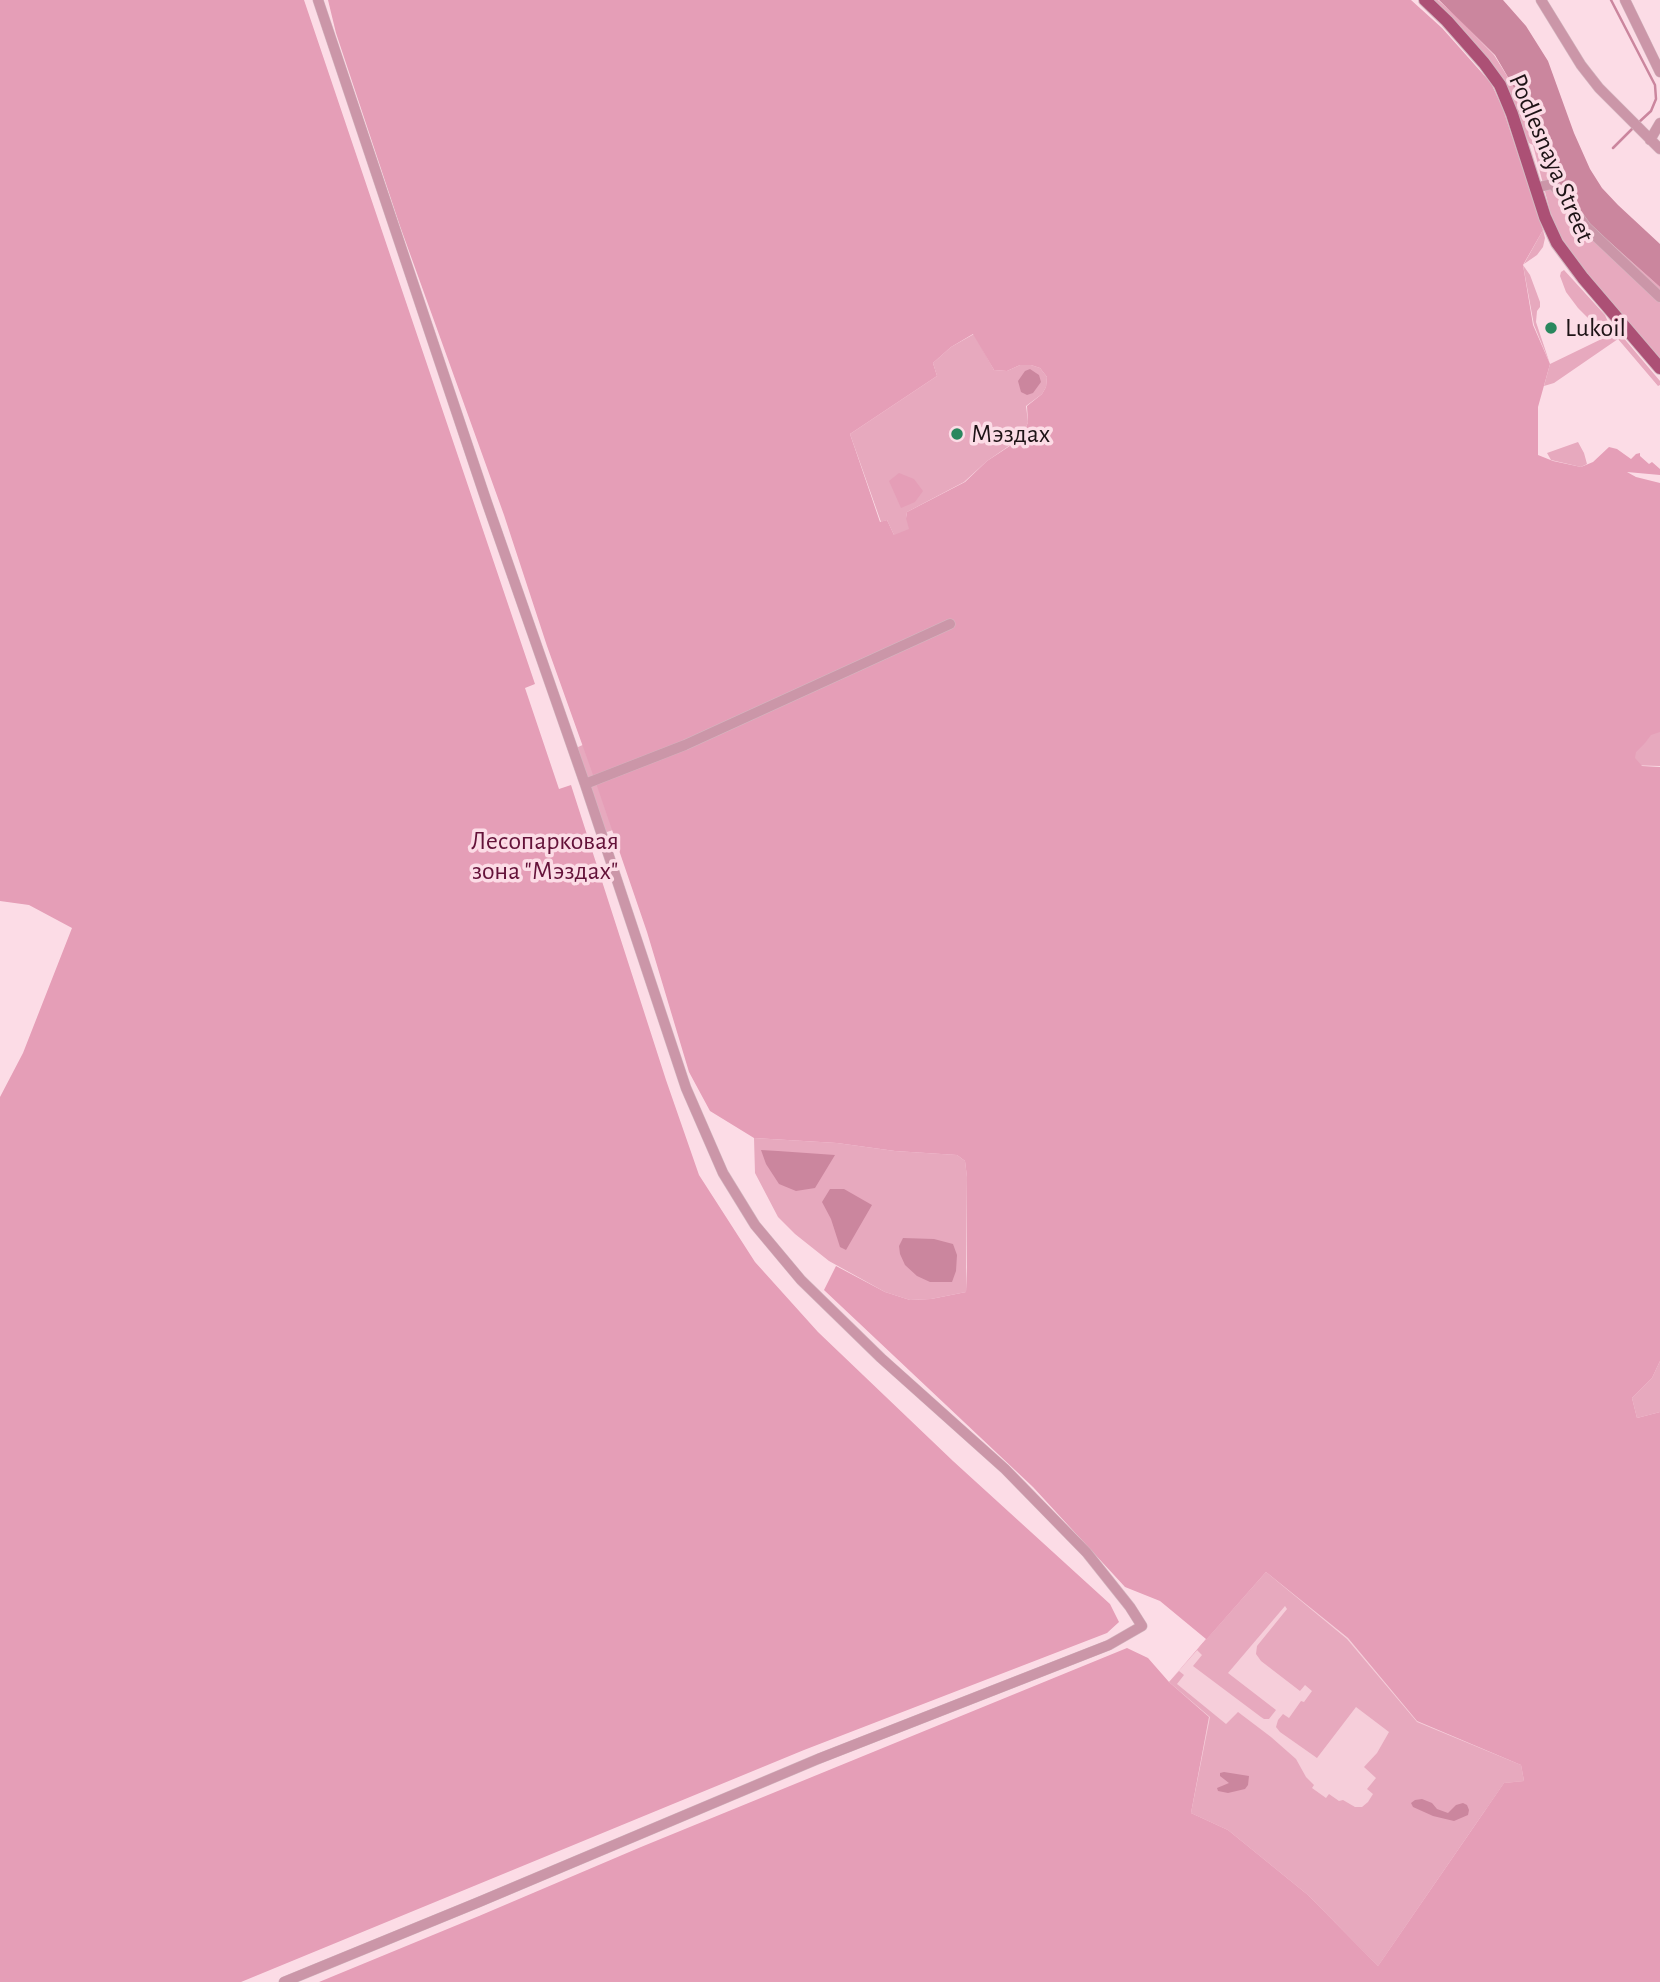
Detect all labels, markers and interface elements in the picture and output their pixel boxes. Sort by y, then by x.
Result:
street label: Podlesnaya Street [1501,69,1601,247]
place label: Lukoil [1565,312,1626,344]
marker: Lukoil [1543,320,1559,336]
place label: Мэздах [971,418,1050,450]
marker: Мэздах [949,426,965,442]
park label: Лесопарковая зона "Мэздах" [471,825,619,886]

